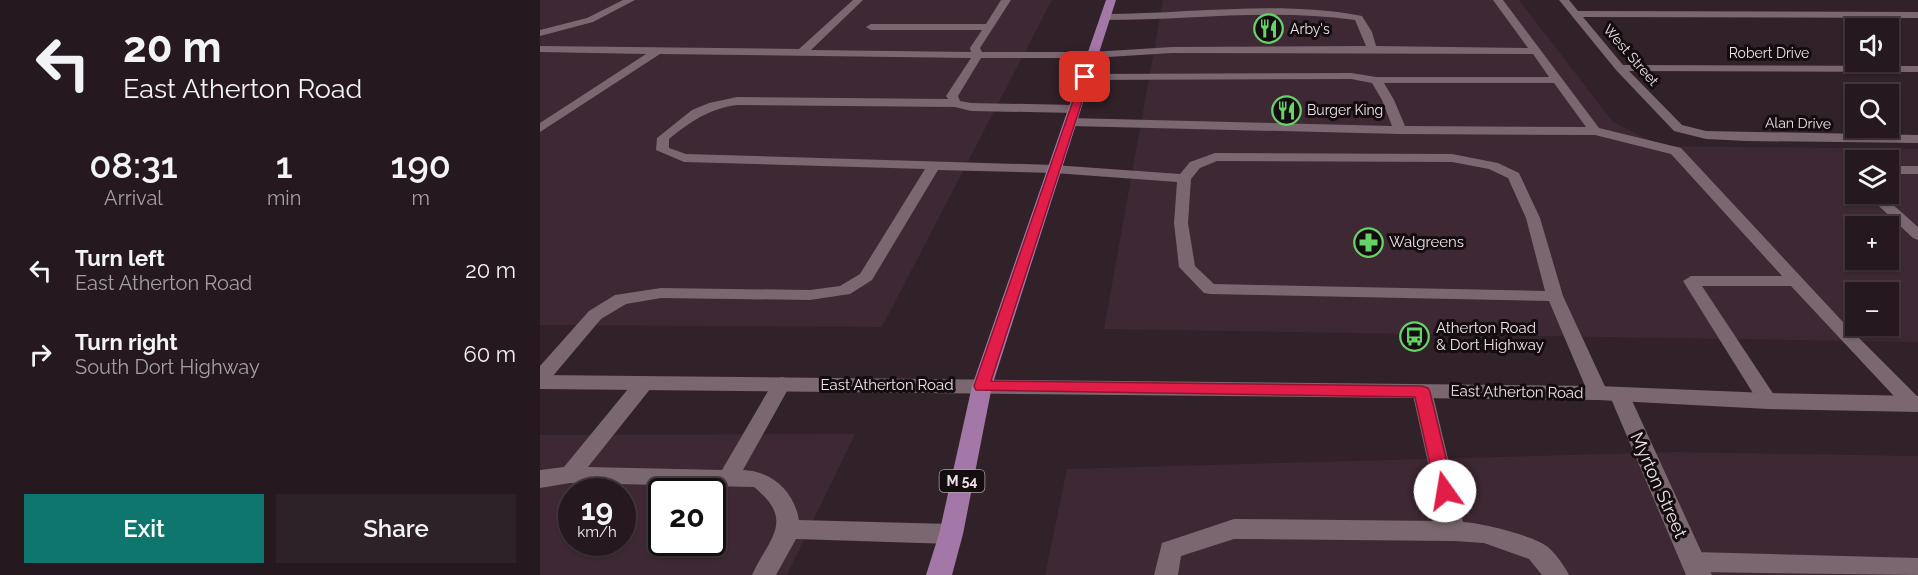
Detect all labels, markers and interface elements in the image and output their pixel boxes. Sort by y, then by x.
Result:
restaurant icon: Arby's [1253,13,1285,45]
map controls [1845,18,1899,336]
button: sound [1845,18,1899,72]
place label: Arby's [1290,21,1330,37]
street label: West Street [1600,21,1662,89]
text: 20 m [123,23,222,72]
icon: left [24,24,102,102]
street label: Robert Drive [1729,45,1809,61]
pin [1059,51,1110,102]
icon: arrive [1068,60,1101,93]
text: East Atherton Road [123,73,362,104]
button: search [1845,84,1899,138]
restaurant icon: Burger King [1270,94,1302,126]
place label: Burger King [1307,102,1383,118]
street label: Alan Drive [1765,114,1831,132]
text: 08:31 [89,144,178,186]
text: 1 [276,144,293,186]
text: 190 [391,144,451,186]
button: layers [1845,150,1899,204]
text: Arrival [104,186,163,210]
text: min [267,186,301,210]
text: m [411,186,430,210]
button: + [1845,216,1899,270]
pharmacy icon: Walgreens [1352,226,1384,258]
place label: Walgreens [1389,233,1464,251]
text: Turn left [75,245,165,271]
icon: left [24,254,57,287]
text: 20 m [465,257,516,283]
text: East Atherton Road [75,271,252,295]
button: − [1845,282,1899,336]
place label: Atherton Road & Dort Highway [1436,319,1544,354]
bus stop icon: Atherton Road & Dort Highway [1399,321,1431,353]
text: Turn right [75,329,178,355]
icon: right [24,338,57,371]
text: 60 m [463,341,516,367]
text: South Dort Highway [75,355,260,379]
street label: East Atherton Road [821,376,953,394]
street label: East Atherton Road [1450,382,1584,402]
street label: Myrton Street [1626,429,1692,541]
position arrow [1413,459,1477,523]
road number: M 54 [940,470,984,492]
speed limit sign: 20 [648,478,726,556]
text: 19 [581,492,613,527]
button: Exit [24,494,264,563]
button: Share [276,494,516,563]
text: km/h [577,523,617,541]

